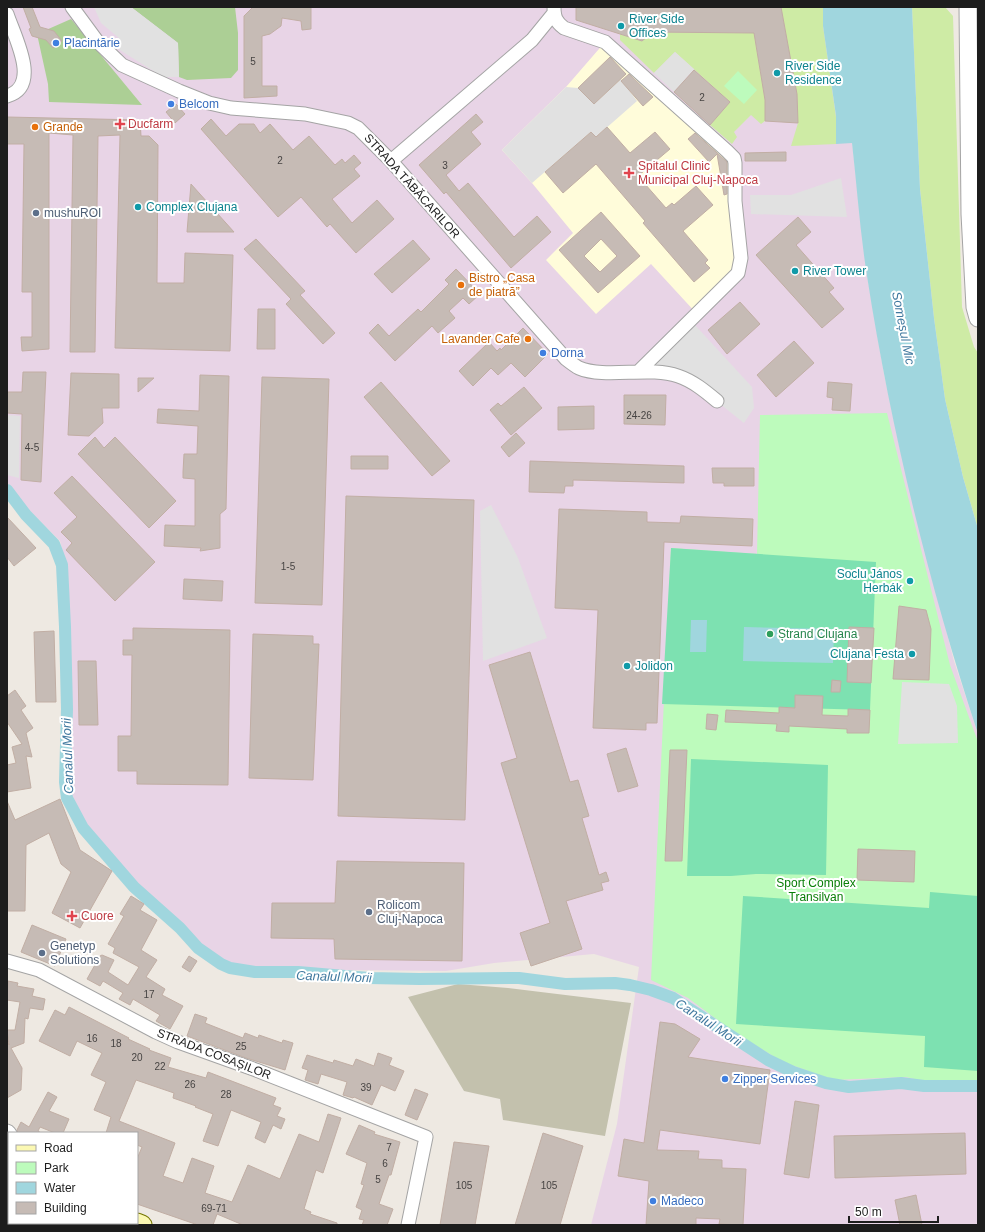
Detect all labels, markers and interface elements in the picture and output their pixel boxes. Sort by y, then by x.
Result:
place label: River Side Offices [629,12,685,40]
marker: River Side Offices [616,21,626,31]
place label: Placintărie [64,36,120,50]
marker: Placintărie [51,38,61,48]
house number: 5 [250,56,256,67]
place label: River Side Residence [785,59,842,87]
marker: River Side Residence [772,68,782,78]
house number: 2 [699,92,705,103]
place label: Belcom [179,97,219,111]
marker: Belcom [166,99,176,109]
place label: Ducfarm [128,117,173,131]
marker: Ducfarm [115,119,125,129]
place label: Grande [43,120,83,134]
marker: Grande [30,122,40,132]
street label: STRADA TĂBĂCARILOR [361,130,464,241]
house number: 2 [277,155,283,166]
place label: Spitalul Clinic Municipal Cluj-Napoca [638,159,758,187]
house number: 3 [442,160,448,171]
marker: Spitalul Clinic Municipal Cluj-Napoca [623,167,635,179]
place label: Complex Clujana [146,200,238,214]
marker: Complex Clujana [133,202,143,212]
place label: mushuROI [44,206,101,220]
marker: mushuROI [31,208,41,218]
place label: River Tower [803,264,866,278]
marker: River Tower [790,266,800,276]
place label: Bistro „Casa de piatră” [469,271,535,299]
marker: Bistro „Casa de piatră” [456,280,466,290]
water label: Someșul Mic [889,290,918,367]
place label: Lavander Cafe [441,332,520,346]
marker: Lavander Cafe [523,334,533,344]
place label: Dorna [551,346,584,360]
marker: Dorna [538,348,548,358]
house number: 24-26 [626,410,652,421]
house number: 4-5 [25,442,40,453]
house number: 1-5 [281,561,296,572]
place label: Soclu János Herbák [837,567,903,595]
marker: Soclu János Herbák [905,576,915,586]
place label: Ștrand Clujana [778,627,858,641]
marker: Ștrand Clujana [765,629,775,639]
place label: Clujana Festa [830,647,904,661]
marker: Clujana Festa [907,649,917,659]
place label: Jolidon [635,659,673,673]
marker: Jolidon [622,661,632,671]
water label: Canalul Morii [59,717,76,794]
park label: Sport Complex Transilvan [776,876,856,904]
place label: Rolicom Cluj-Napoca [377,898,443,926]
marker: Rolicom Cluj-Napoca [364,907,374,917]
place label: Cuore [81,909,114,923]
marker: Cuore [66,910,78,922]
place label: Genetyp Solutions [50,939,99,967]
marker: Genetyp Solutions [37,948,47,958]
water label: Canalul Morii [296,968,373,985]
house number: 17 [143,989,155,1000]
water label: Canalul Morii [673,995,746,1050]
street label: STRADA COSAȘILOR [155,1026,273,1082]
house number: 16 [86,1033,98,1044]
house number: 18 [110,1038,122,1049]
house number: 25 [235,1041,247,1052]
house number: 20 [131,1052,143,1063]
house number: 22 [154,1061,166,1072]
place label: Zipper Services [733,1072,816,1086]
marker: Zipper Services [720,1074,730,1084]
house number: 26 [184,1079,196,1090]
house number: 39 [360,1082,372,1093]
house number: 28 [220,1089,232,1100]
legend [8,1132,138,1224]
text: Road [44,1141,73,1155]
house number: 7 [386,1142,392,1153]
house number: 6 [382,1158,388,1169]
text: Park [44,1161,70,1175]
house number: 5 [375,1174,381,1185]
house number: 105 [456,1180,473,1191]
house number: 105 [541,1180,558,1191]
text: Water [44,1181,76,1195]
place label: Madeco [661,1194,704,1208]
marker: Madeco [648,1196,658,1206]
scale bar [849,1198,938,1224]
text: Building [44,1201,87,1215]
house number: 69-71 [201,1203,227,1214]
text: 50 m [855,1205,882,1219]

